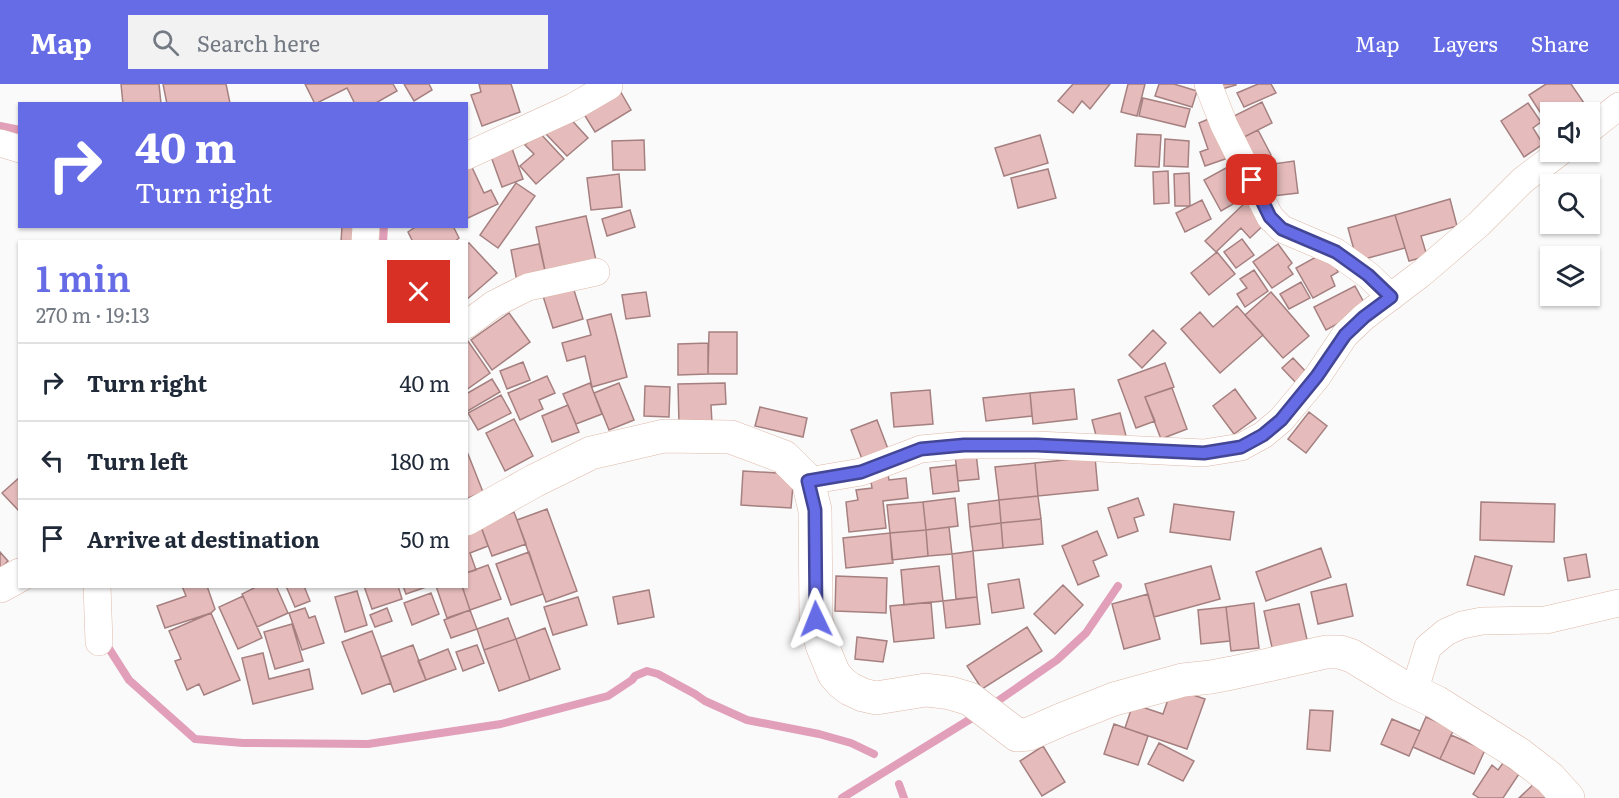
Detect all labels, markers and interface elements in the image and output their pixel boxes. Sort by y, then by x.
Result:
search box [128,15,548,69]
text: Map [30,21,92,63]
icon: search [149,26,182,59]
text: Search here [197,26,320,59]
text: Map [1355,27,1400,58]
text: Layers [1433,27,1498,58]
text: Share [1531,27,1589,58]
map controls [1540,102,1600,306]
button: sound [1540,102,1600,162]
text: 40 m [135,114,236,176]
icon: right [36,126,114,204]
pin [1226,154,1277,205]
icon: arrive [1235,163,1268,196]
text: Turn right [135,171,272,211]
button: search [1540,174,1600,234]
button: layers [1540,246,1600,306]
text: 1 min [36,250,131,303]
button: close [387,260,450,323]
text: 270 m · 19:13 [36,299,150,329]
icon: right [36,366,69,399]
text: Turn right [87,366,207,399]
text: 40 m [399,366,450,399]
icon: left [36,444,69,477]
text: Turn left [87,444,188,477]
text: 180 m [390,444,450,477]
icon: arrive [36,522,69,555]
text: Arrive at destination [87,522,320,555]
text: 50 m [400,522,450,555]
position arrow [784,587,848,651]

